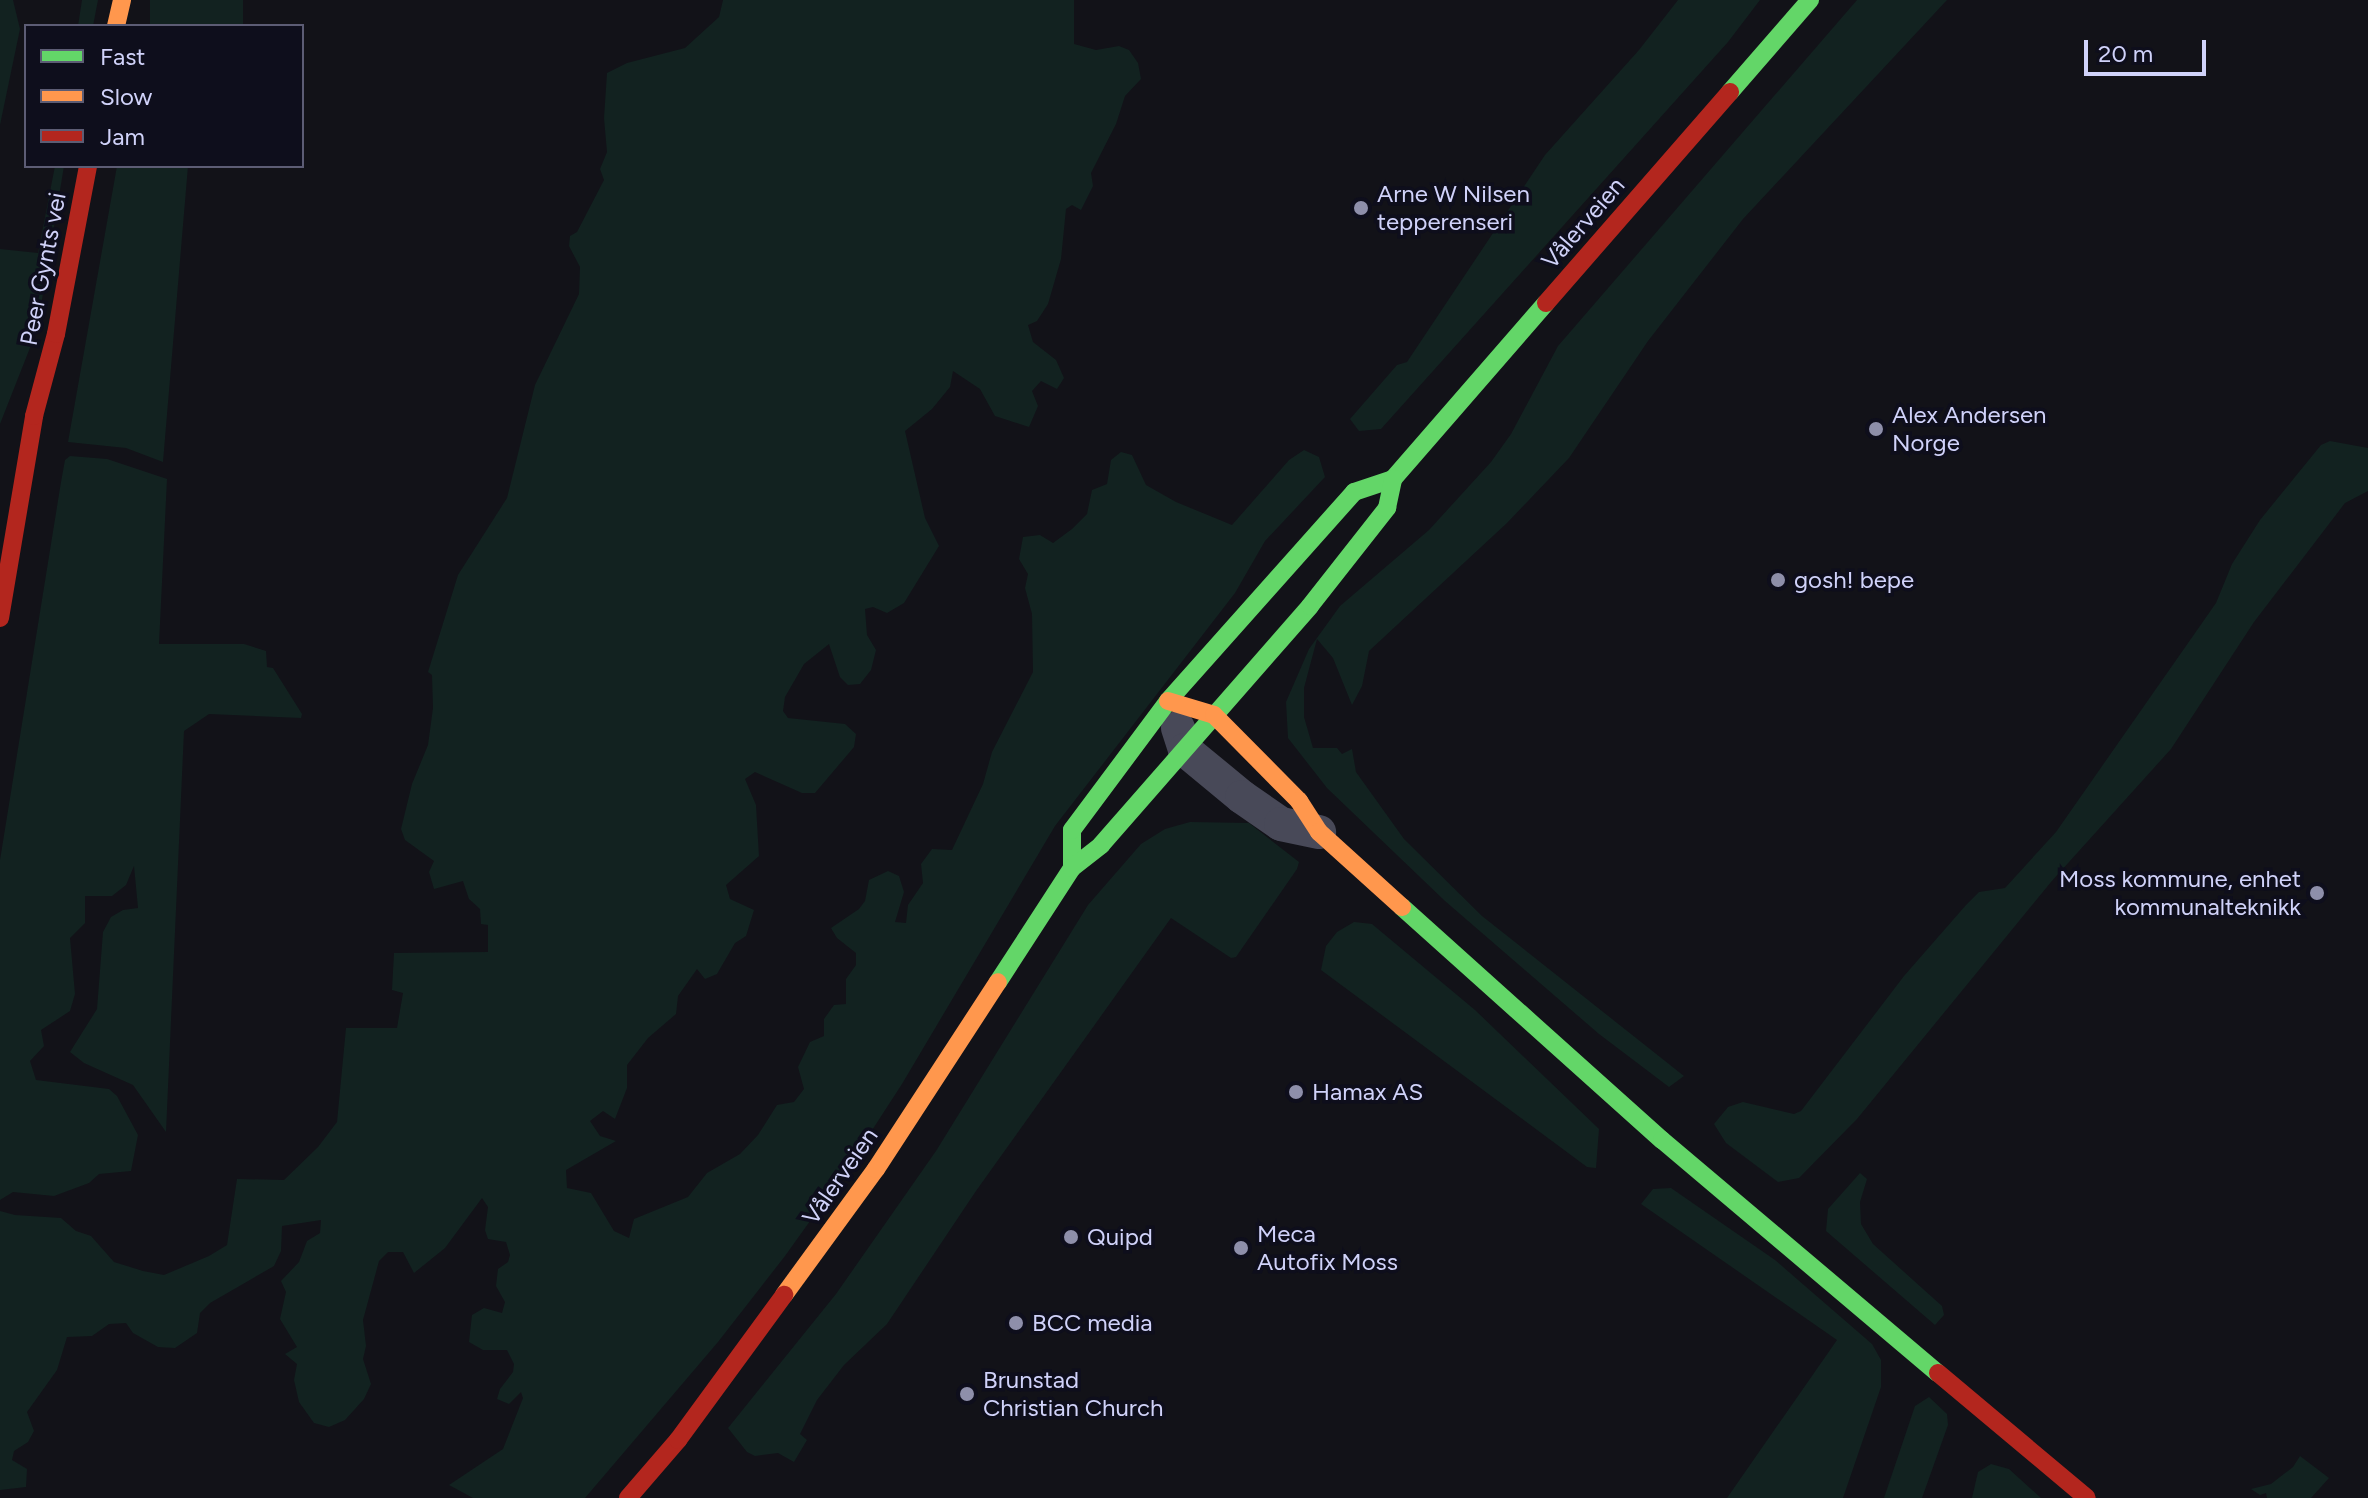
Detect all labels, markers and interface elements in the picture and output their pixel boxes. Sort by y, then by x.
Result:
legend [24,24,304,168]
scale bar [2088,24,2210,74]
text: 20 m [2098,39,2153,68]
text: Fast [100,42,145,71]
text: Slow [100,82,152,111]
text: Jam [100,122,145,151]
street label: Vålerveien [1535,171,1631,275]
place label: Arne W Nilsen tepperenseri [1377,180,1530,236]
street label: Peer Gynts vei [14,190,72,348]
marker: Arne W Nilsen tepperenseri [1352,199,1370,217]
place label: Alex Andersen Norge [1892,401,2046,457]
marker: Alex Andersen Norge [1867,420,1885,438]
place label: gosh! bepe [1794,566,1914,594]
marker: gosh! bepe [1769,571,1787,589]
place label: Moss kommune, enhet kommunalteknikk [2059,865,2301,921]
marker: Moss kommune, enhet kommunalteknikk [2308,884,2326,902]
place label: Hamax AS [1312,1078,1423,1106]
marker: Hamax AS [1287,1083,1305,1101]
street label: Vålerveien [796,1122,884,1230]
place label: Meca Autofix Moss [1257,1220,1398,1276]
place label: Quipd [1087,1223,1153,1251]
marker: Quipd [1062,1228,1080,1246]
marker: Meca Autofix Moss [1232,1239,1250,1257]
place label: BCC media [1032,1309,1153,1337]
marker: BCC media [1007,1314,1025,1332]
place label: Brunstad Christian Church [983,1366,1163,1422]
marker: Brunstad Christian Church [958,1385,976,1403]

